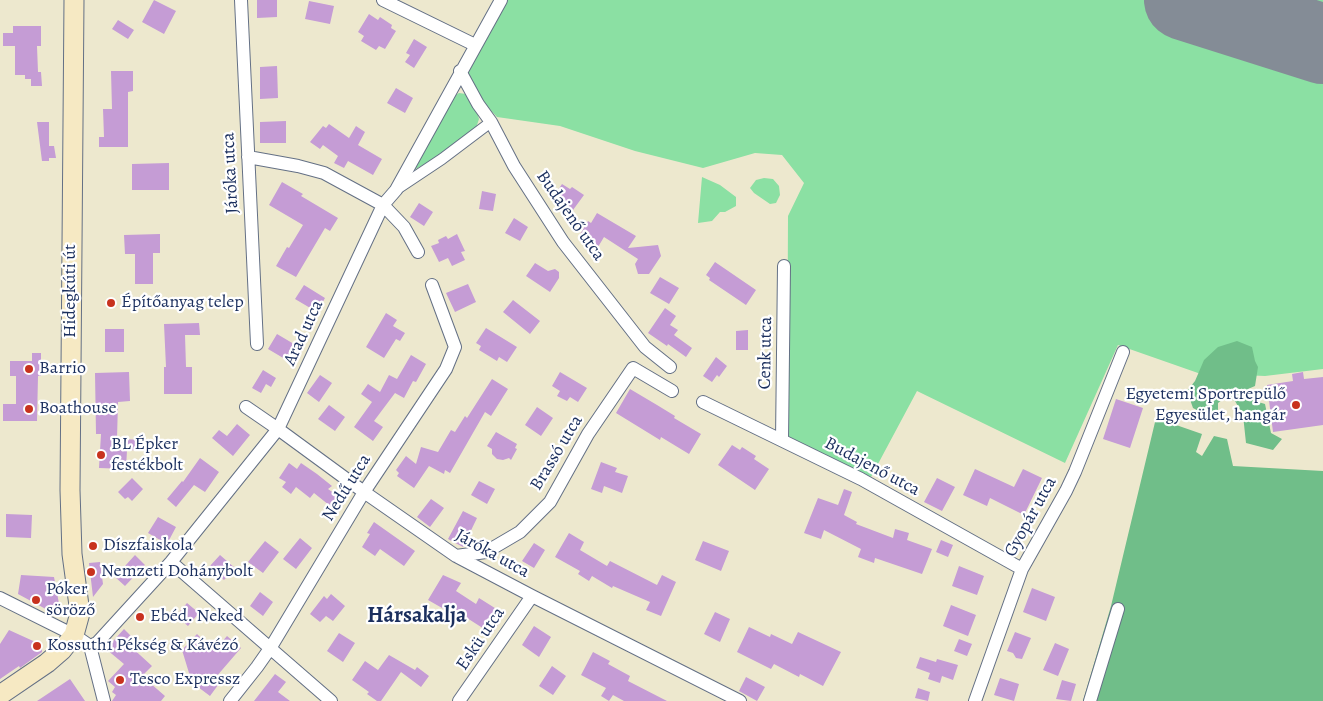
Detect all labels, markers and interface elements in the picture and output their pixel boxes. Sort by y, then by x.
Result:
street label: Járóka utca [218,132,244,214]
street label: Budajenő utca [531,167,609,265]
street label: Hidegkúti út [60,244,82,338]
place label: Építőanyag telep [121,292,244,314]
marker: Építőanyag telep [105,297,117,309]
street label: Arad utca [279,297,329,369]
street label: Cenk utca [755,316,777,390]
place label: Barrio [39,358,86,380]
marker: Barrio [23,363,35,375]
place label: Egyetemi Sportrepülő Egyesület, hangár [1125,384,1286,426]
place label: Boathouse [39,398,116,420]
marker: Egyetemi Sportrepülő Egyesület, hangár [1290,399,1302,411]
marker: Boathouse [23,403,35,415]
street label: Brassó utca [526,411,588,495]
street label: Budajenő utca [821,433,923,501]
place label: BL Épker festékbolt [111,434,183,476]
marker: BL Épker festékbolt [95,449,107,461]
street label: Nedű utca [318,450,376,526]
street label: Gyopár utca [1000,473,1062,561]
street label: Járóka utca [451,525,533,583]
place label: Díszfaiskola [103,535,193,557]
marker: Díszfaiskola [87,540,99,552]
place label: Nemzeti Dohánybolt [101,561,253,583]
marker: Nemzeti Dohánybolt [85,566,97,578]
place label: Póker söröző [46,579,95,622]
marker: Póker söröző [30,594,42,606]
street label: Eskü utca [452,603,510,675]
district label: Hársakalja [367,604,467,630]
place label: Ebéd. Neked [150,606,244,628]
marker: Ebéd. Neked [134,611,146,623]
place label: Kossuth1 Pékség & Kávézó [47,635,238,657]
marker: Kossuth1 Pékség & Kávézó [31,640,43,652]
place label: Tesco Expressz [130,669,240,691]
marker: Tesco Expressz [114,674,126,686]

